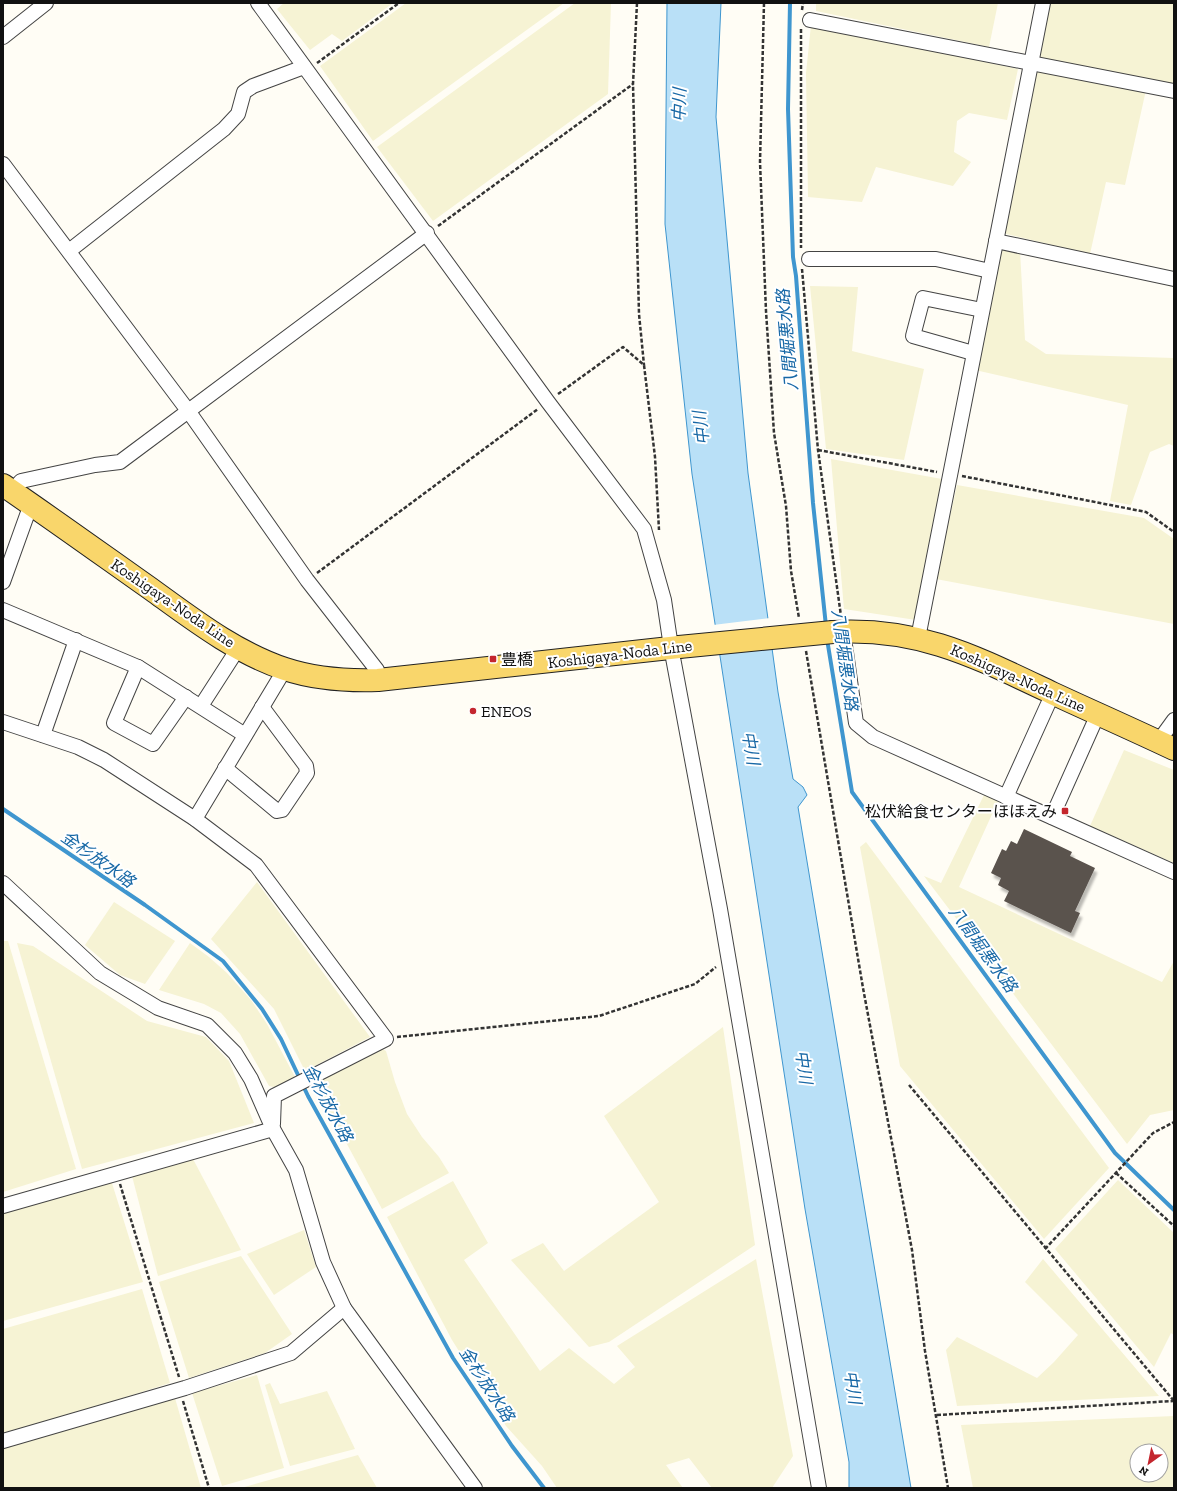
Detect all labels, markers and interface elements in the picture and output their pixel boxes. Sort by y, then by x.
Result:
water label: 中川 [668,86,690,122]
water label: 八間堀悪水路 [772,286,801,392]
water label: 中川 [689,408,713,446]
street label: Koshigaya-Noda Line [107,554,239,652]
water label: 八間堀悪水路 [828,608,862,714]
street label: Koshigaya-Noda Line [547,636,693,672]
street label: Koshigaya-Noda Line [948,640,1088,716]
place label: 豊橋 [501,650,533,669]
marker: 豊橋 [488,654,498,664]
place label: ENEOS [481,702,532,721]
marker: ENEOS [468,706,478,716]
water label: 中川 [738,730,764,768]
place label: 松伏給食センターほほえみ [865,802,1057,821]
marker: 松伏給食センターほほえみ [1060,806,1070,816]
water label: 金杉放水路 [57,826,140,893]
water label: 八間堀悪水路 [945,902,1022,998]
water label: 中川 [792,1049,817,1087]
water label: 金杉放水路 [299,1061,358,1147]
water label: 金杉放水路 [455,1343,520,1427]
water label: 中川 [840,1369,866,1407]
north arrow [1129,1443,1169,1483]
text: N [1136,1463,1151,1479]

